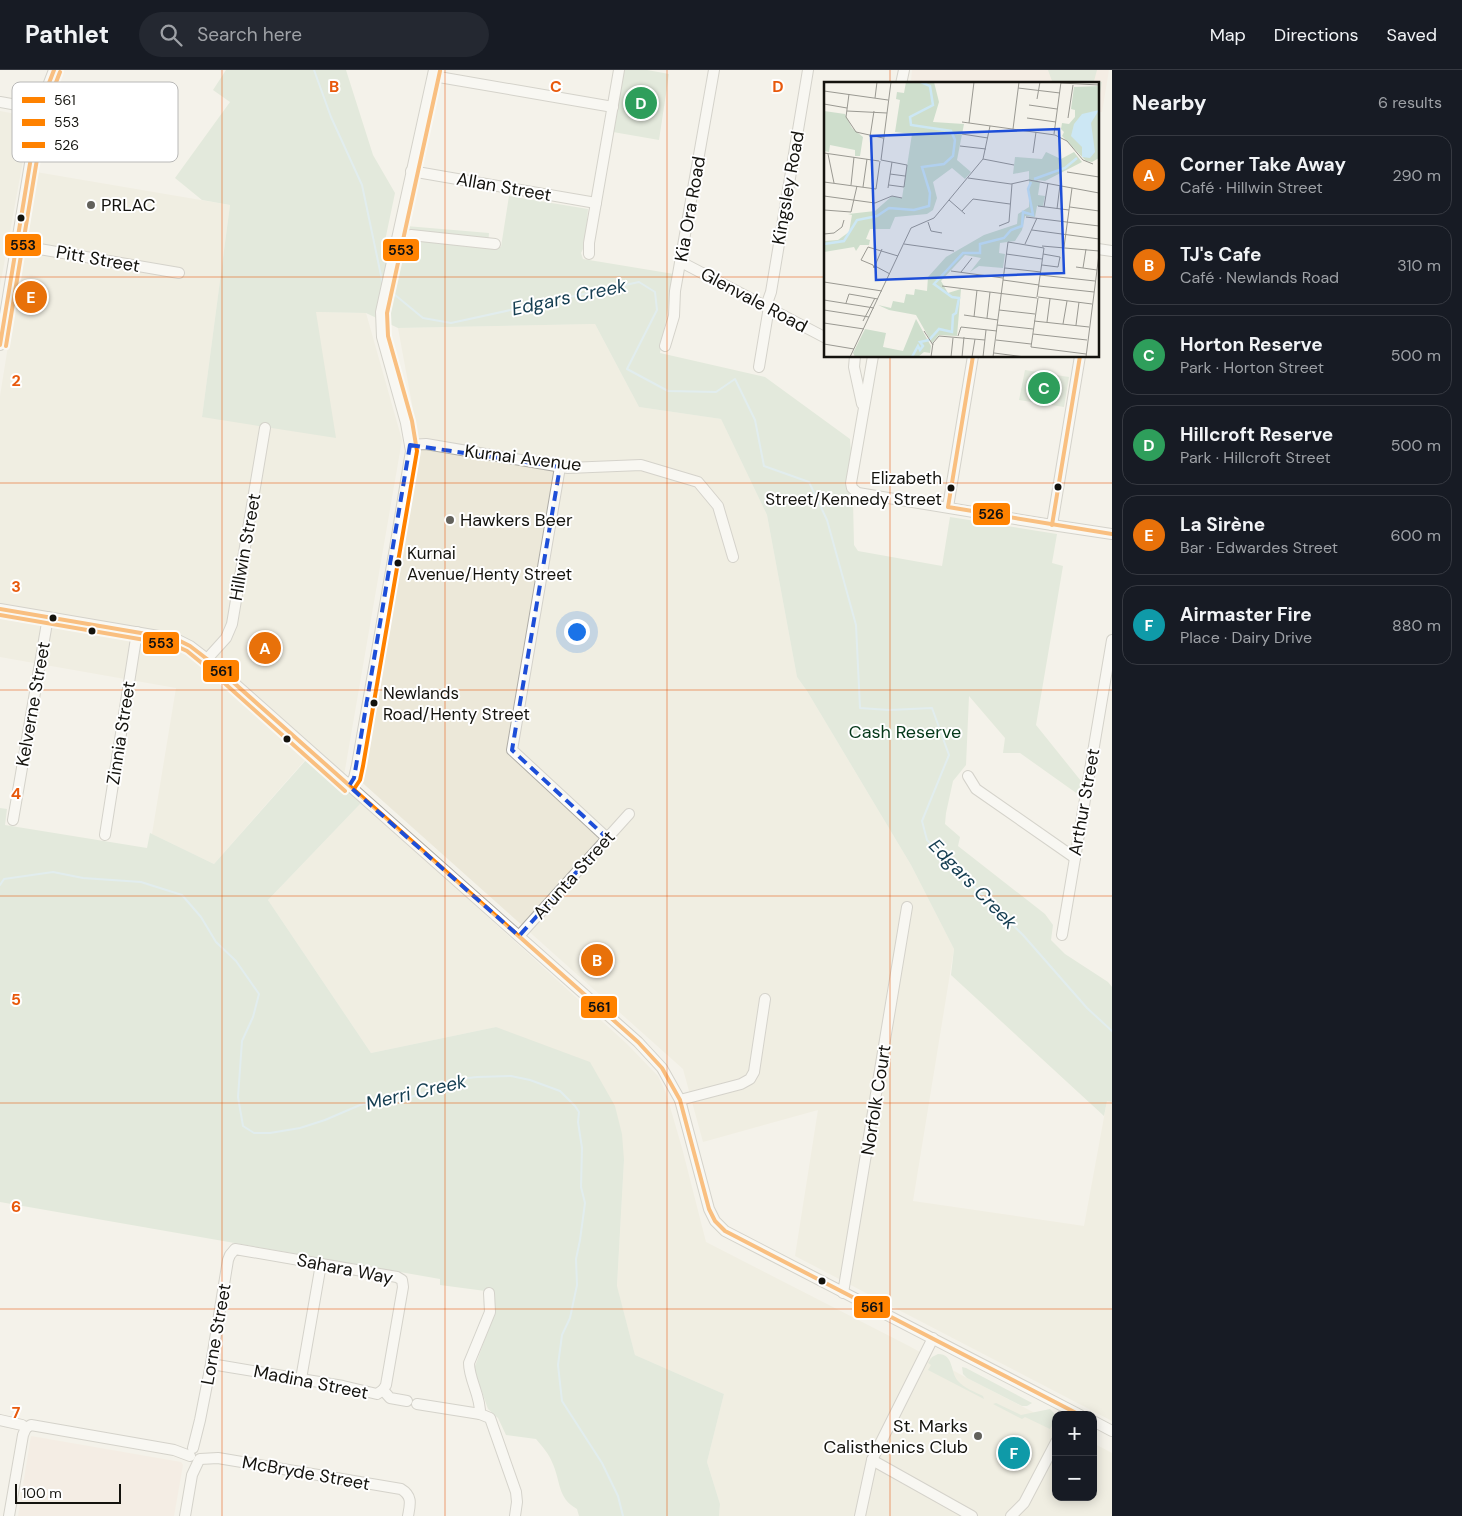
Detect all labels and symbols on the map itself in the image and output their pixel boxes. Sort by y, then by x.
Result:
text: B [329,76,339,97]
text: C [550,76,562,97]
text: D [772,76,784,97]
legend [12,82,178,162]
inset map [824,82,1100,358]
pin: D [625,84,657,122]
text: 561 [54,91,76,109]
text: 553 [54,113,79,131]
street label: Kingsley Road [766,129,810,247]
text: 526 [54,136,79,154]
street label: Kia Ora Road [669,154,711,264]
street label: Allan Street [455,167,553,207]
place label: PRLAC [101,193,156,217]
marker: PRLAC [85,199,97,211]
unlabelled marker [16,213,26,223]
line badge: 553 [4,233,42,257]
text: 553 [10,236,36,254]
line badge: 553 [382,238,420,262]
street label: Pitt Street [54,240,142,278]
text: 553 [388,241,414,259]
street label: Glenvale Road [696,262,812,338]
water label: Edgars Creek [509,273,629,321]
pin: E [15,278,47,316]
pin: C [1028,369,1060,407]
text: 2 [11,370,21,391]
street label: Kurnai Avenue [463,439,583,477]
place label: Elizabeth Street/Kennedy Street [765,467,942,510]
unlabelled marker [1053,482,1063,492]
marker: Elizabeth Street/Kennedy Street [946,483,956,493]
street label: Hillwin Street [224,491,266,603]
line badge: 526 [972,502,1011,526]
text: 526 [978,505,1004,523]
place label: Hawkers Beer [460,508,573,532]
marker: Hawkers Beer [444,514,456,526]
place label: Kurnai Avenue/Henty Street [407,542,572,585]
marker: Kurnai Avenue/Henty Street [393,558,403,568]
text: 3 [11,576,21,597]
unlabelled marker [48,613,58,623]
your location [564,619,590,645]
unlabelled marker [87,626,97,636]
pin: A [249,629,281,667]
line badge: 553 [142,631,180,655]
text: 553 [148,634,174,652]
street label: Kelverne Street [10,640,56,768]
line badge: 561 [202,659,240,683]
text: 561 [210,662,232,680]
street label: Zinnia Street [101,679,141,787]
place label: Newlands Road/Henty Street [383,682,530,725]
marker: Newlands Road/Henty Street [369,698,379,708]
park label: Cash Reserve [849,720,961,744]
unlabelled marker [282,734,292,744]
street label: Arthur Street [1063,746,1105,858]
text: 4 [11,783,21,804]
street label: Arunta Street [528,825,620,925]
water label: Edgars Creek [923,833,1023,935]
pin: B [581,941,613,979]
text: 5 [11,989,21,1010]
line badge: 561 [580,995,618,1019]
text: 561 [588,998,610,1016]
street label: Norfolk Court [855,1043,897,1157]
water label: Merri Creek [363,1068,469,1116]
text: 6 [11,1196,21,1217]
street label: Sahara Way [295,1248,395,1290]
unlabelled marker [817,1276,827,1286]
street label: Lorne Street [195,1281,237,1387]
line badge: 561 [853,1295,891,1319]
text: 561 [861,1298,883,1316]
street label: Madina Street [252,1359,370,1405]
text: 7 [12,1402,21,1423]
place label: St. Marks Calisthenics Club [823,1414,968,1459]
marker: St. Marks Calisthenics Club [972,1430,984,1442]
pin: F [998,1434,1030,1472]
street label: McBryde Street [240,1450,372,1496]
scale bar [15,1481,121,1504]

